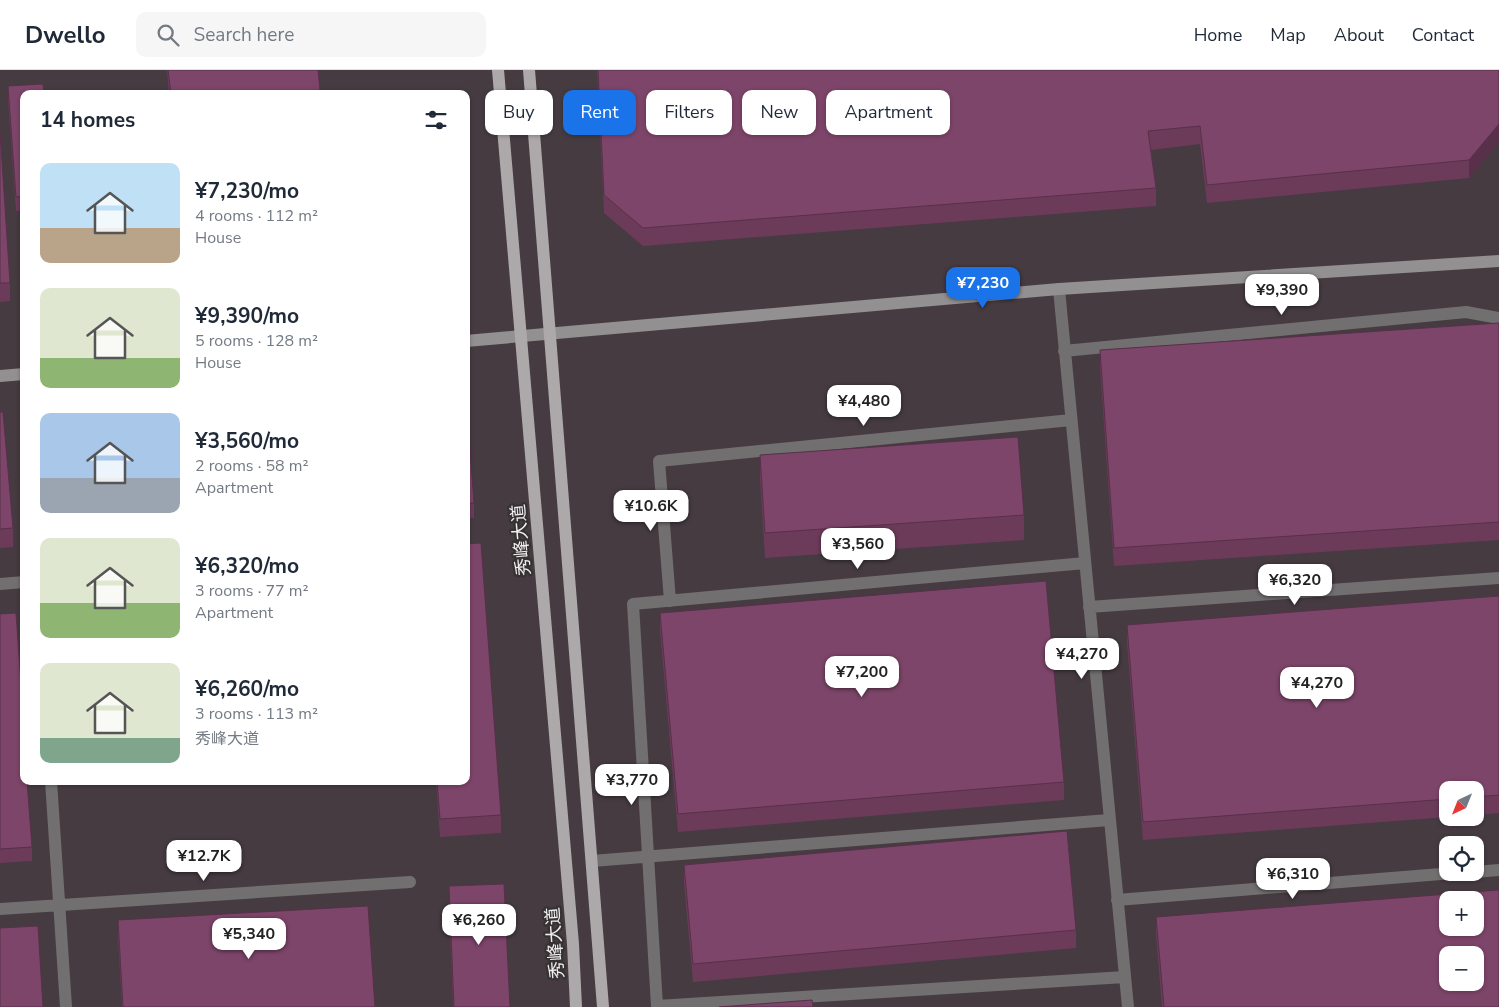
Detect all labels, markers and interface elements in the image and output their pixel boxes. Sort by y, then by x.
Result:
search box [136,12,486,57]
text: Dwello [25,19,106,51]
icon: search [154,21,182,49]
text: Search here [194,22,294,48]
text: Home [1194,23,1242,47]
text: Map [1270,23,1306,47]
text: About [1334,23,1384,47]
text: Contact [1412,23,1474,47]
chip: Buy [485,90,553,135]
chip: Rent [563,90,636,135]
chip: Filters [646,90,732,135]
chip: New [742,90,816,135]
chip: Apartment [826,90,950,135]
text: 14 homes [40,106,135,134]
icon: filters [422,106,450,134]
text: ¥7,230/mo [195,177,299,205]
icon: home [80,183,140,243]
text: 4 rooms · 112 m² [195,205,318,227]
text: House [195,227,241,249]
pin: ¥7,230 [942,266,1024,309]
text: ¥7,230 [957,272,1009,294]
pin: ¥9,390 [1241,274,1323,316]
text: ¥9,390 [1256,279,1308,301]
text: ¥9,390/mo [195,302,299,330]
icon: home [80,308,140,368]
text: 5 rooms · 128 m² [195,330,318,352]
text: House [195,352,241,374]
pin: ¥4,480 [823,384,905,427]
text: ¥4,480 [838,390,890,412]
text: ¥3,560/mo [195,427,299,455]
icon: home [80,433,140,493]
text: 2 rooms · 58 m² [195,455,308,477]
text: Apartment [195,477,273,499]
pin: ¥10.6K [610,490,692,532]
text: ¥10.6K [625,495,678,517]
street label: 秀峰大道 [506,503,536,577]
pin: ¥3,560 [817,528,899,570]
text: ¥3,560 [832,533,884,555]
text: ¥6,320/mo [195,552,299,580]
icon: home [80,558,140,618]
pin: ¥6,320 [1254,564,1336,606]
text: ¥6,320 [1269,569,1321,591]
text: 3 rooms · 77 m² [195,580,308,602]
text: Apartment [195,602,273,624]
pin: ¥4,270 [1041,638,1123,680]
text: ¥4,270 [1056,643,1108,665]
pin: ¥7,200 [821,656,903,698]
text: ¥7,200 [836,661,888,683]
pin: ¥4,270 [1276,666,1358,709]
text: ¥4,270 [1291,672,1343,694]
text: ¥6,260/mo [195,675,299,703]
icon: home [80,683,140,743]
text: 3 rooms · 113 m² [195,703,318,725]
text: 秀峰大道 [195,728,259,750]
pin: ¥3,770 [591,764,673,806]
text: ¥3,770 [606,769,658,791]
north arrow [1439,781,1484,826]
map controls [1439,781,1484,991]
button: locate [1439,836,1484,881]
pin: ¥12.7K [163,840,245,882]
text: ¥12.7K [178,845,231,867]
pin: ¥6,310 [1252,858,1334,900]
text: ¥6,310 [1267,863,1319,885]
button: + [1439,891,1484,936]
pin: ¥6,260 [438,904,520,946]
street label: 秀峰大道 [541,906,569,980]
text: ¥6,260 [453,909,505,931]
pin: ¥5,340 [208,918,290,960]
text: ¥5,340 [223,923,275,945]
button: − [1439,946,1484,991]

